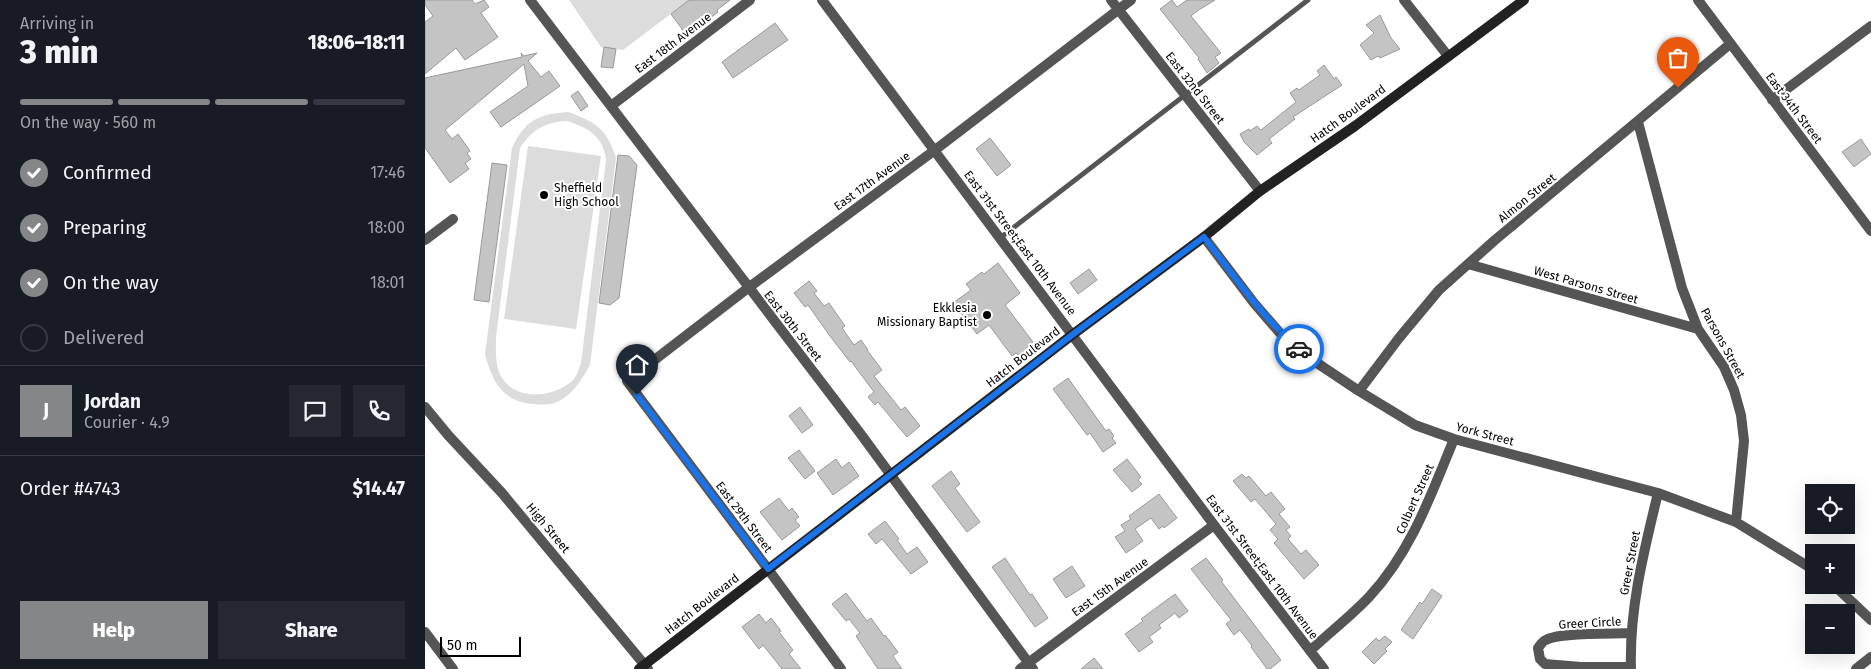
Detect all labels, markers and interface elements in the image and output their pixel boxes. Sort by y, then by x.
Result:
street label: East 18th Avenue [632,10,714,76]
text: Arriving in [20,14,94,33]
text: 18:06–18:11 [308,31,405,54]
text: 3 min [20,33,98,71]
pin [1657,37,1699,88]
icon: bag [1664,44,1692,72]
street label: East 32nd Street [1163,49,1228,127]
street label: East 34th Street [1763,70,1826,147]
street label: Hatch Boulevard [1308,82,1388,146]
text: On the way · 560 m [20,113,156,132]
street label: East 17th Avenue [831,149,913,213]
icon: check [20,159,48,187]
text: Confirmed [63,161,152,184]
text: 17:46 [370,163,405,182]
street label: East 31st Street;East 10th Avenue [961,168,1079,318]
street label: Almon Street [1495,170,1559,226]
place label: Sheffield High School [554,181,619,209]
marker: Sheffield High School [538,189,550,201]
icon: check [20,214,48,242]
text: Preparing [63,216,146,239]
text: 18:00 [368,218,405,237]
street label: West Parsons Street [1532,263,1640,307]
icon: check [20,269,48,297]
text: On the way [63,271,159,294]
text: 18:01 [370,273,405,292]
street label: East 30th Street [761,288,825,365]
place label: Ekklesia Missionary Baptist [877,301,978,329]
street label: Parsons Street [1698,305,1748,381]
marker: Ekklesia Missionary Baptist [981,309,993,321]
street label: Hatch Boulevard [983,324,1063,390]
courier [1274,324,1324,374]
text: Delivered [63,326,145,349]
icon: car [1285,335,1313,363]
pin [616,344,658,395]
icon: home [623,351,651,379]
button: chat [289,385,341,437]
button: phone [353,385,405,437]
text: Jordan [84,390,141,413]
text: J [43,399,49,422]
text: Courier · 4.9 [84,413,170,432]
street label: York Street [1454,420,1516,449]
street label: Colbert Street [1393,461,1437,536]
text: Order #4743 [20,477,120,500]
text: $14.47 [352,477,405,500]
street label: East 29th Street [713,479,776,556]
map controls [1805,484,1855,654]
button: locate [1805,484,1855,534]
street label: East 31st Street;East 10th Avenue [1203,492,1321,642]
street label: High Street [523,500,573,556]
street label: Greer Street [1617,529,1643,596]
button: + [1805,544,1855,594]
street label: East 15th Avenue [1069,555,1151,619]
street label: Hatch Boulevard [662,571,742,637]
button: Help [20,601,208,659]
button: Share [218,601,405,659]
button: − [1805,604,1855,654]
street label: Greer Circle [1558,614,1622,632]
scale bar [440,634,521,657]
text: 50 m [447,637,478,654]

